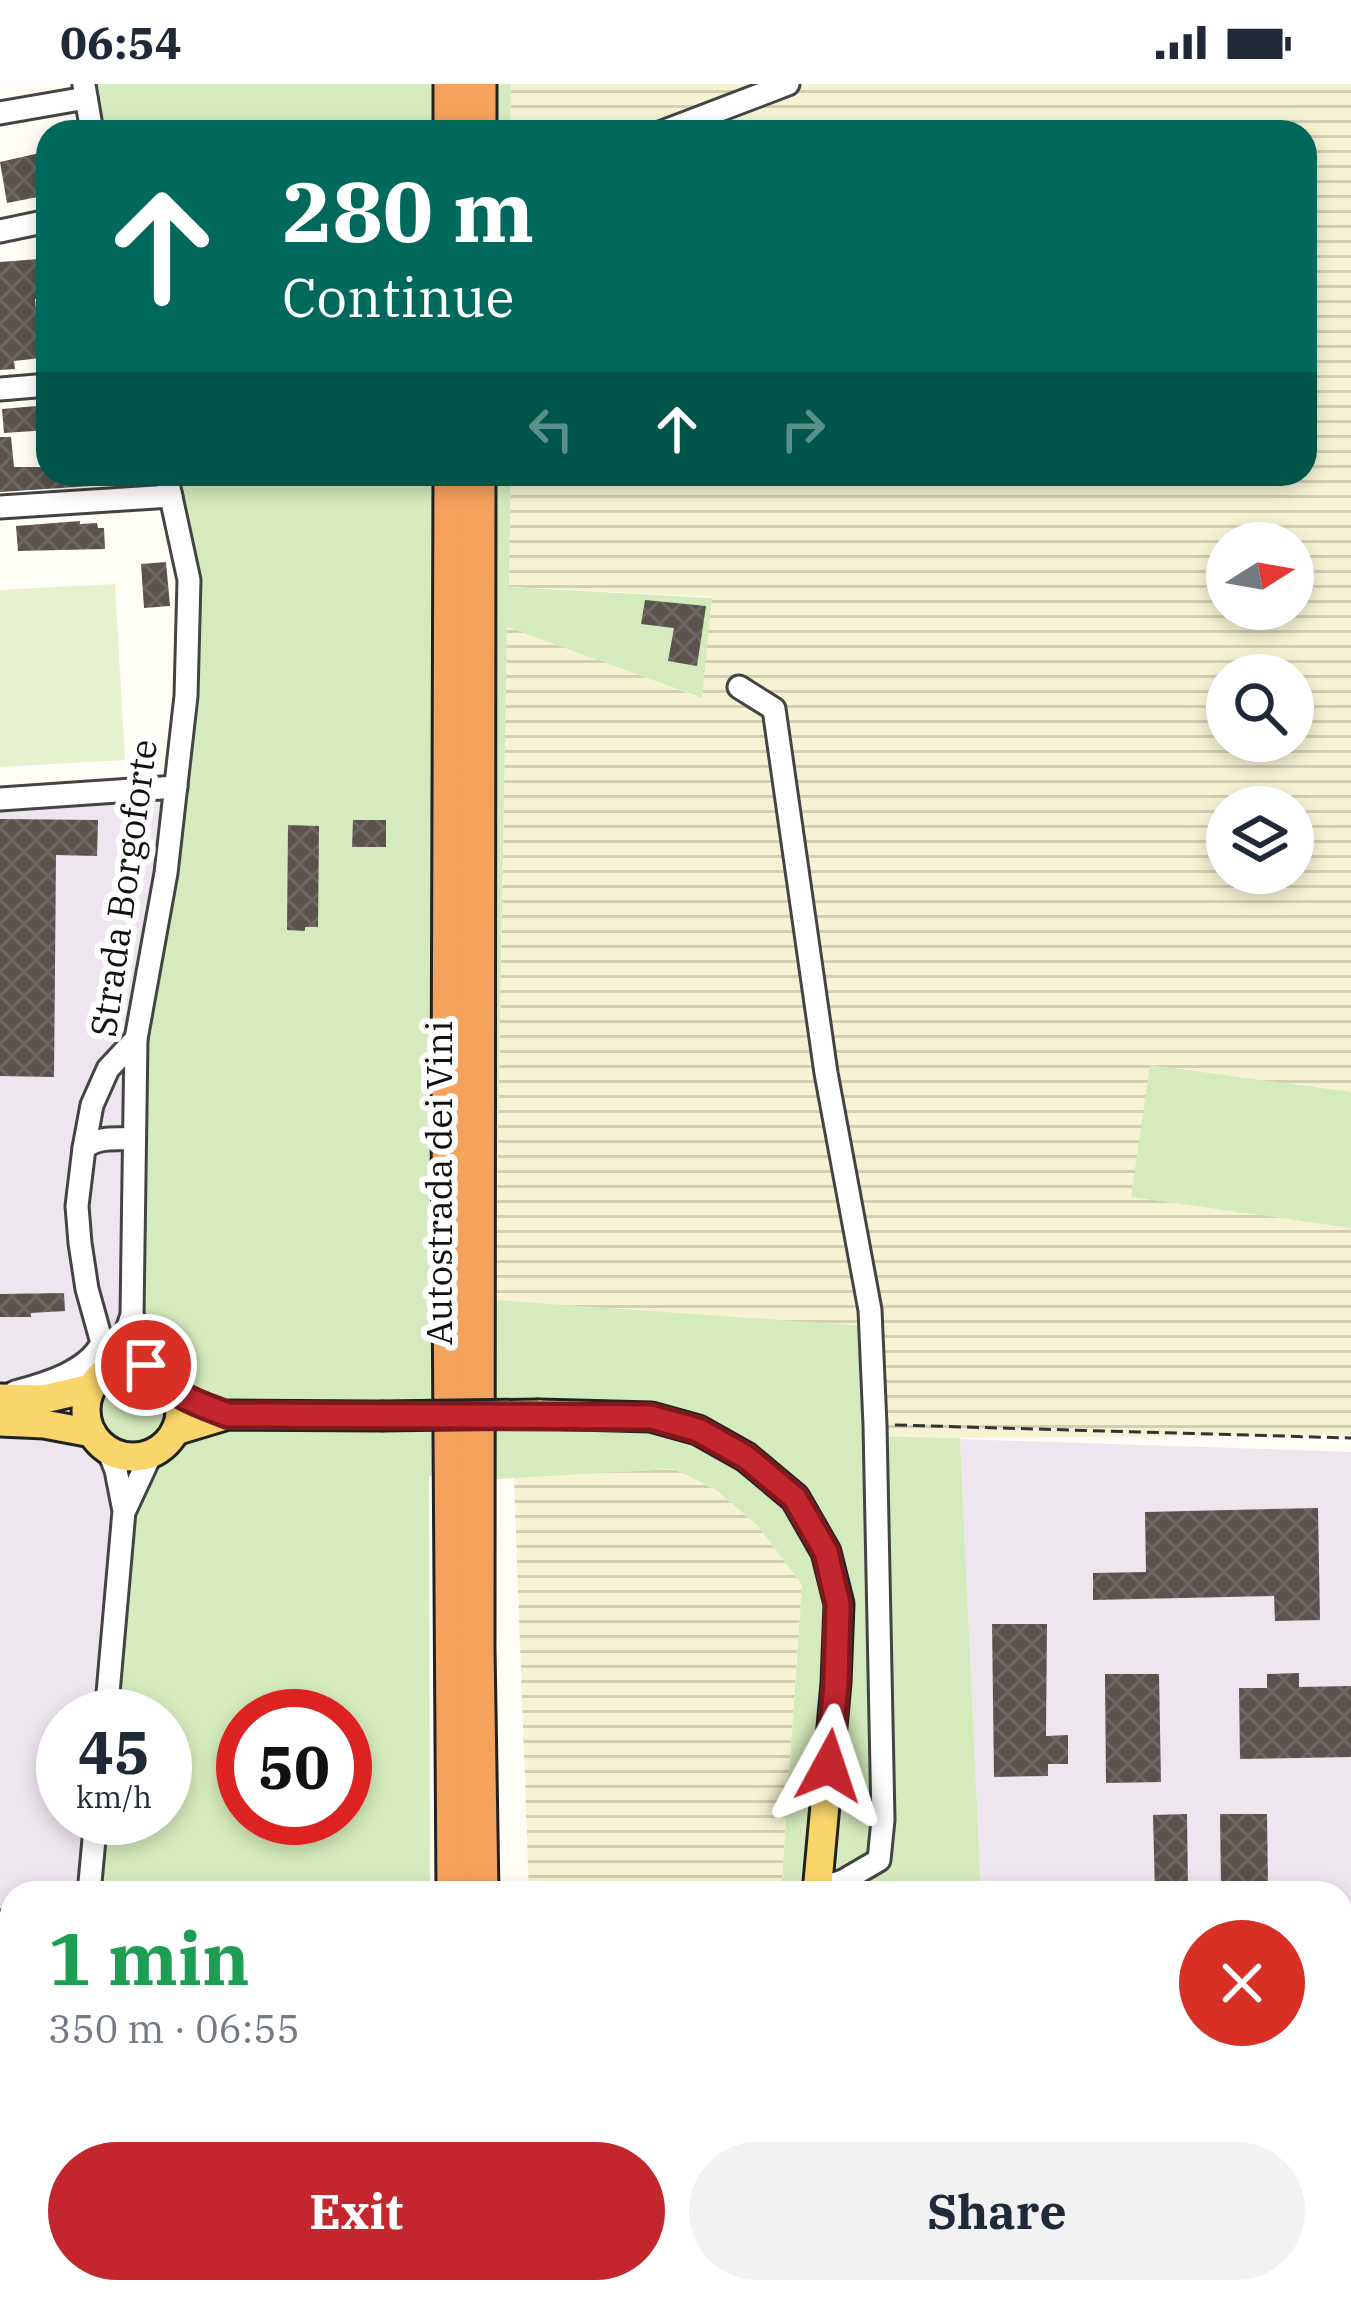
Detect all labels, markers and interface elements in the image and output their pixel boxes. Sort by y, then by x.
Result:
text: 06:54 [60,13,182,71]
text: 280 m [282,156,534,265]
icon: ahead [84,168,240,324]
text: Continue [282,262,514,332]
icon: left [518,396,584,462]
icon: ahead [644,396,710,462]
icon: right [770,396,836,462]
north arrow [1206,522,1314,630]
map controls [1206,522,1314,894]
button: search [1206,654,1314,762]
street label: Strada Borgoforte [79,736,167,1040]
button: layers [1206,786,1314,894]
street label: Autostrada dei Vini [415,1021,462,1345]
pin [95,1314,197,1416]
icon: arrive [113,1332,179,1398]
speed limit sign: 50 [216,1689,372,1845]
position arrow [766,1703,892,1829]
text: 45 [78,1712,150,1791]
text: km/h [76,1777,152,1816]
text: 1 min [48,1911,250,2005]
button: close [1179,1920,1305,2046]
text: 350 m · 06:55 [48,2003,300,2054]
button: Exit [48,2142,665,2280]
button: Share [689,2142,1305,2280]

